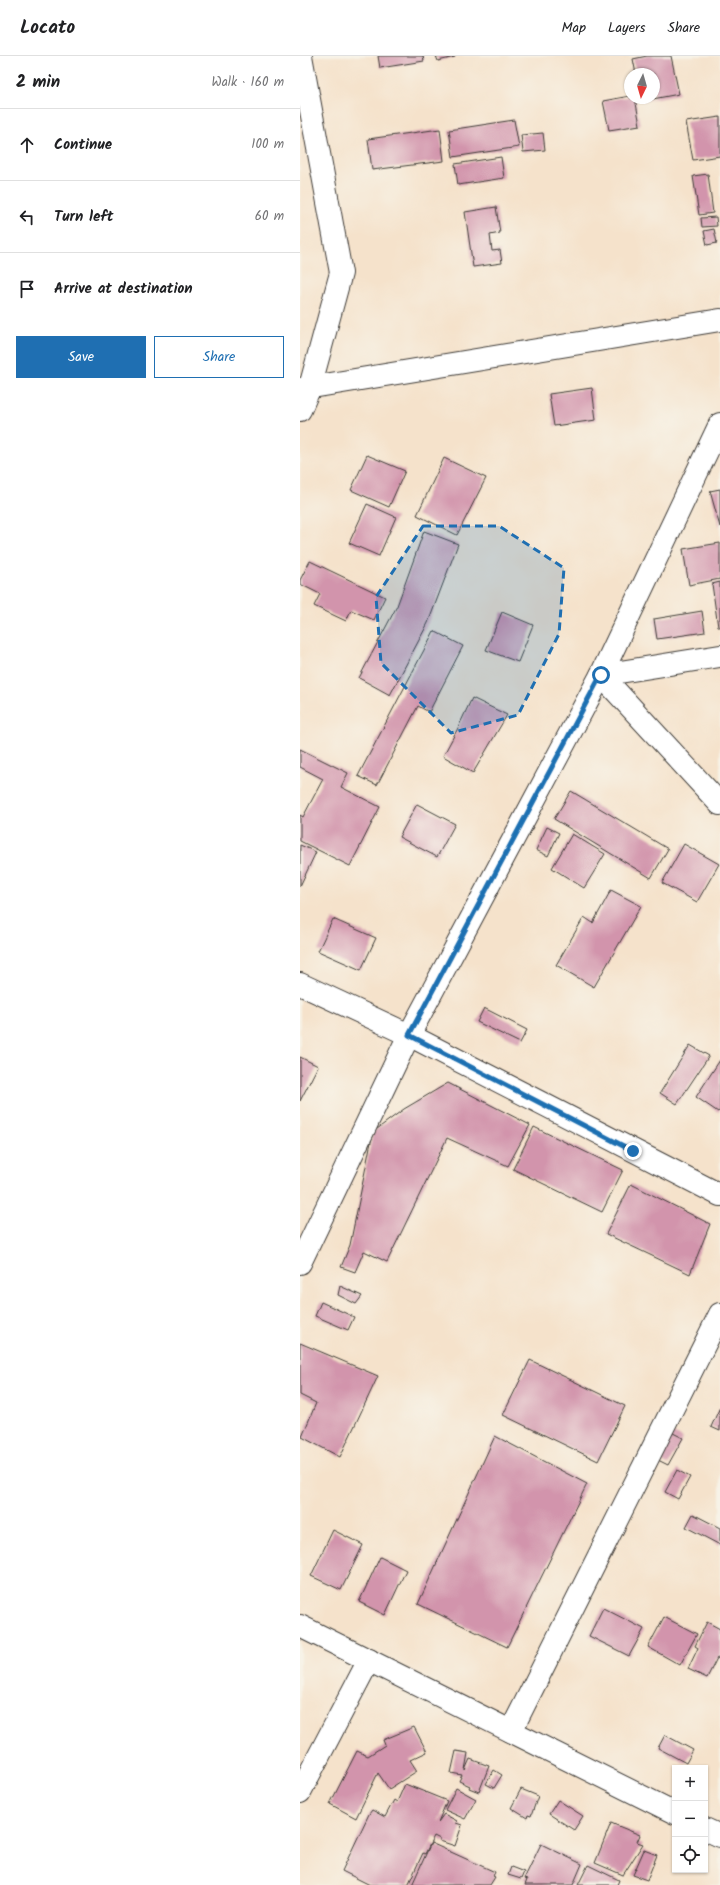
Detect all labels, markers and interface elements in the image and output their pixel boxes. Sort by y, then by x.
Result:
text: Locato [20,13,75,43]
text: Map [562,17,586,39]
text: Layers [608,17,646,39]
text: Share [668,17,700,39]
north arrow [624,68,660,104]
text: 2 min [16,69,60,96]
text: Walk · 160 m [212,72,284,93]
text: Continue [54,133,112,157]
icon: ahead [16,134,38,156]
text: 100 m [251,134,284,155]
text: Turn left [54,205,114,229]
icon: left [16,206,38,228]
text: 60 m [255,206,284,227]
text: Arrive at destination [54,277,193,301]
icon: arrive [16,278,38,300]
button: Save [16,336,146,378]
button: Share [154,336,284,378]
route start [592,666,610,684]
route end [624,1142,642,1160]
map controls [672,1765,708,1873]
button: + [672,1765,708,1801]
button: − [672,1801,708,1837]
button: locate [672,1837,708,1873]

